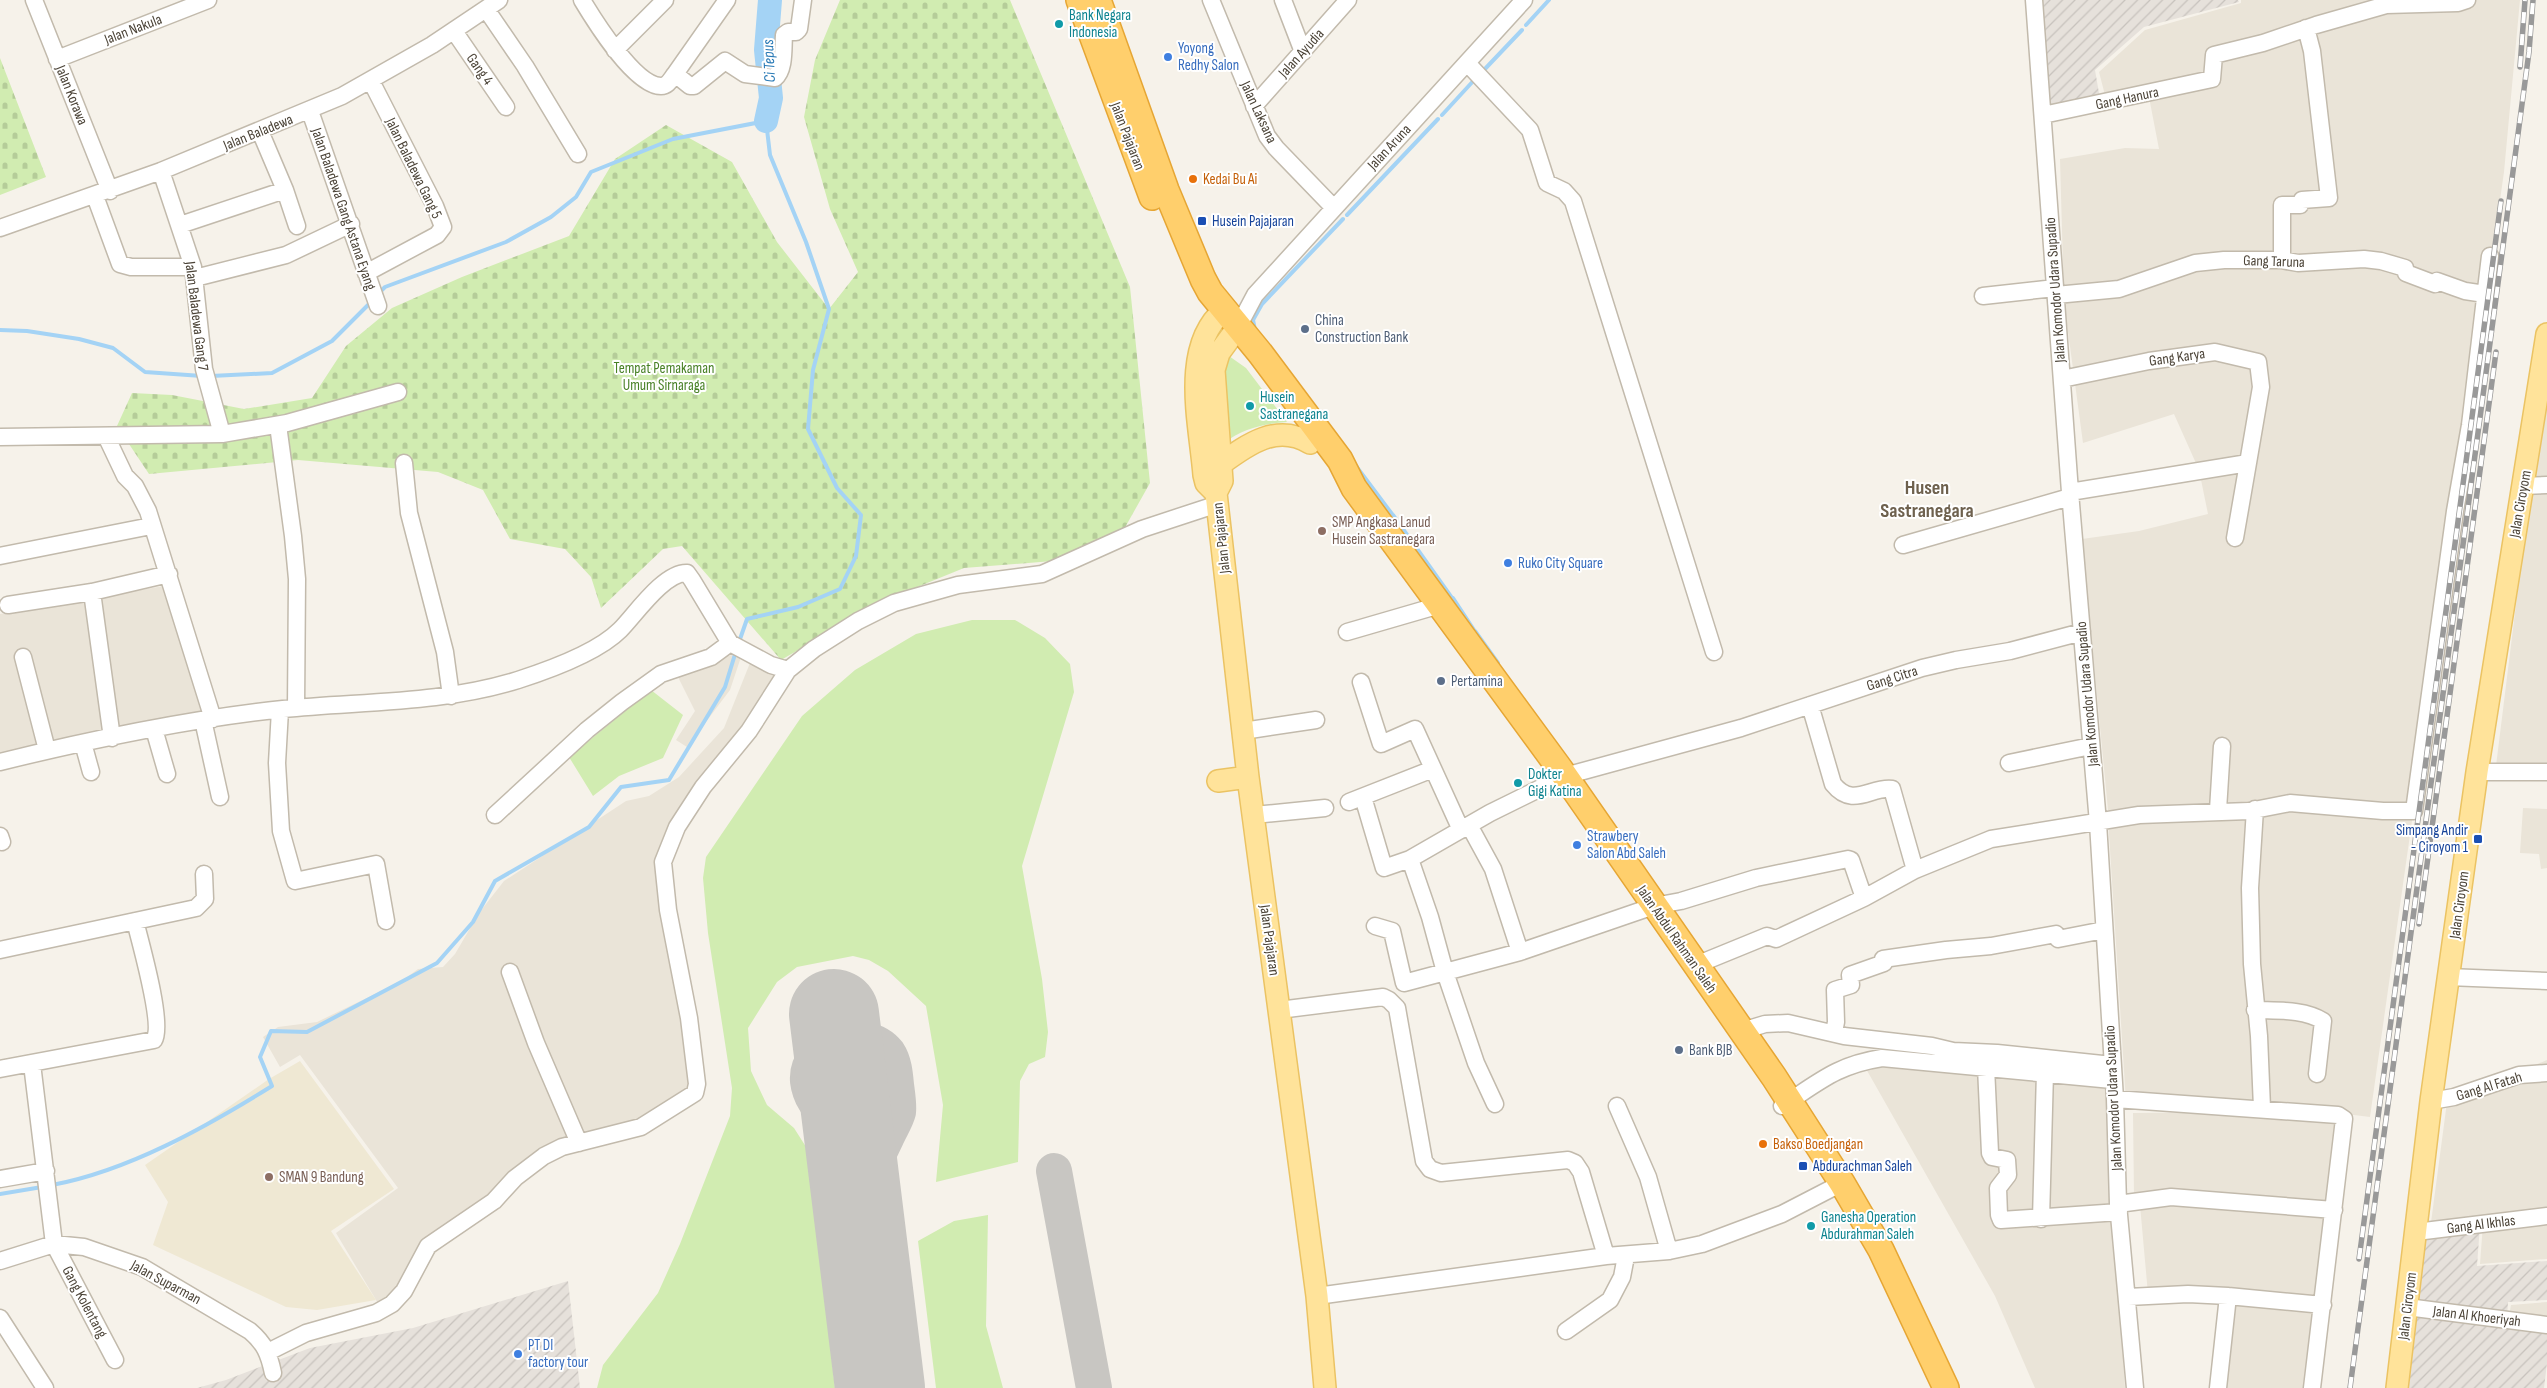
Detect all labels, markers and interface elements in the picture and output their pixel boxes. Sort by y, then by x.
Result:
place label: Bank Negara Indonesia [1069,6,1131,42]
street label: Jalan Nakula [101,10,165,49]
marker: Bank Negara Indonesia [1053,18,1065,30]
street label: Jalan Ayudia [1274,25,1328,82]
water label: Ci Tepus [759,38,780,83]
place label: Yoyong Redhy Salon [1178,39,1239,75]
street label: Gang 4 [462,50,497,89]
marker: Yoyong Redhy Salon [1162,51,1174,63]
street label: Jalan Korawa [51,62,92,128]
street label: Jalan Laksana [1235,77,1281,146]
street label: Gang Hanura [2094,83,2161,114]
street label: Jalan Pajajaran [1106,99,1149,173]
street label: Jalan Baladewa [220,110,296,155]
street label: Jalan Baladewa Gang 5 [380,114,446,222]
street label: Jalan Aruna [1363,120,1415,175]
street label: Jalan Baladewa Gang Astana Eyang [306,125,380,293]
place label: Kedai Bu Ai [1203,170,1258,189]
marker: Kedai Bu Ai [1187,173,1199,185]
place label: Husein Pajajaran [1212,212,1294,231]
marker: Husein Pajajaran [1196,215,1208,227]
street label: Jalan Komodor Udara Supadio [2041,217,2070,364]
street label: Gang Taruna [2243,251,2305,272]
street label: Jalan Baladewa Gang 7 [180,259,213,372]
place label: China Construction Bank [1315,311,1409,347]
marker: China Construction Bank [1299,323,1311,335]
street label: Gang Karya [2148,344,2206,371]
park label: Tempat Pemakaman Umum Sirnaraga [614,359,714,395]
place label: Husein Sastranegana [1260,388,1328,424]
marker: Husein Sastranegana [1244,400,1256,412]
street label: Jalan Ciroyom [2505,469,2536,540]
district label: Husen Sastranegara [1880,476,1974,523]
street label: Jalan Pajajaran [1208,501,1235,575]
place label: SMP Angkasa Lanud Husein Sastranegara [1332,513,1435,549]
marker: SMP Angkasa Lanud Husein Sastranegara [1316,525,1328,537]
place label: Ruko City Square [1518,554,1603,573]
marker: Ruko City Square [1502,557,1514,569]
street label: Jalan Komodor Udara Supadio [2072,621,2103,768]
street label: Gang Citra [1864,661,1920,696]
place label: Pertamina [1451,672,1503,691]
marker: Pertamina [1435,675,1447,687]
place label: Dokter Gigi Katina [1528,765,1582,801]
marker: Dokter Gigi Katina [1512,777,1524,789]
place label: Simpang Andir - Ciroyom 1 [2396,821,2469,857]
place label: Strawbery Salon Abd Saleh [1587,827,1666,863]
marker: Simpang Andir - Ciroyom 1 [2472,833,2484,845]
marker: Strawbery Salon Abd Saleh [1571,839,1583,851]
street label: Jalan Ciroyom [2445,870,2474,941]
street label: Jalan Abdul Rahman Saleh [1632,881,1721,997]
street label: Jalan Pajajaran [1255,902,1284,977]
street label: Jalan Komodor Udara Supadio [2100,1025,2127,1172]
place label: Bank BJB [1689,1041,1733,1060]
marker: Bank BJB [1673,1044,1685,1056]
street label: Gang Al Fatah [2454,1068,2524,1105]
place label: Bakso Boedjangan [1773,1135,1863,1154]
marker: Bakso Boedjangan [1757,1138,1769,1150]
place label: Abdurachman Saleh [1812,1157,1912,1176]
marker: Abdurachman Saleh [1797,1160,1809,1172]
place label: SMAN 9 Bandung [279,1168,364,1187]
marker: SMAN 9 Bandung [263,1171,275,1183]
place label: Ganesha Operation Abdurahman Saleh [1820,1208,1916,1244]
street label: Gang Al Ikhlas [2446,1211,2516,1238]
marker: Ganesha Operation Abdurahman Saleh [1805,1220,1817,1232]
street label: Jalan Suparman [126,1256,204,1309]
street label: Gang Kolentang [58,1263,111,1341]
street label: Jalan Ciroyom [2394,1271,2421,1342]
street label: Jalan Al Khoeriyah [2431,1302,2522,1331]
place label: PT DI factory tour [528,1336,589,1372]
marker: PT DI factory tour [512,1348,524,1360]

